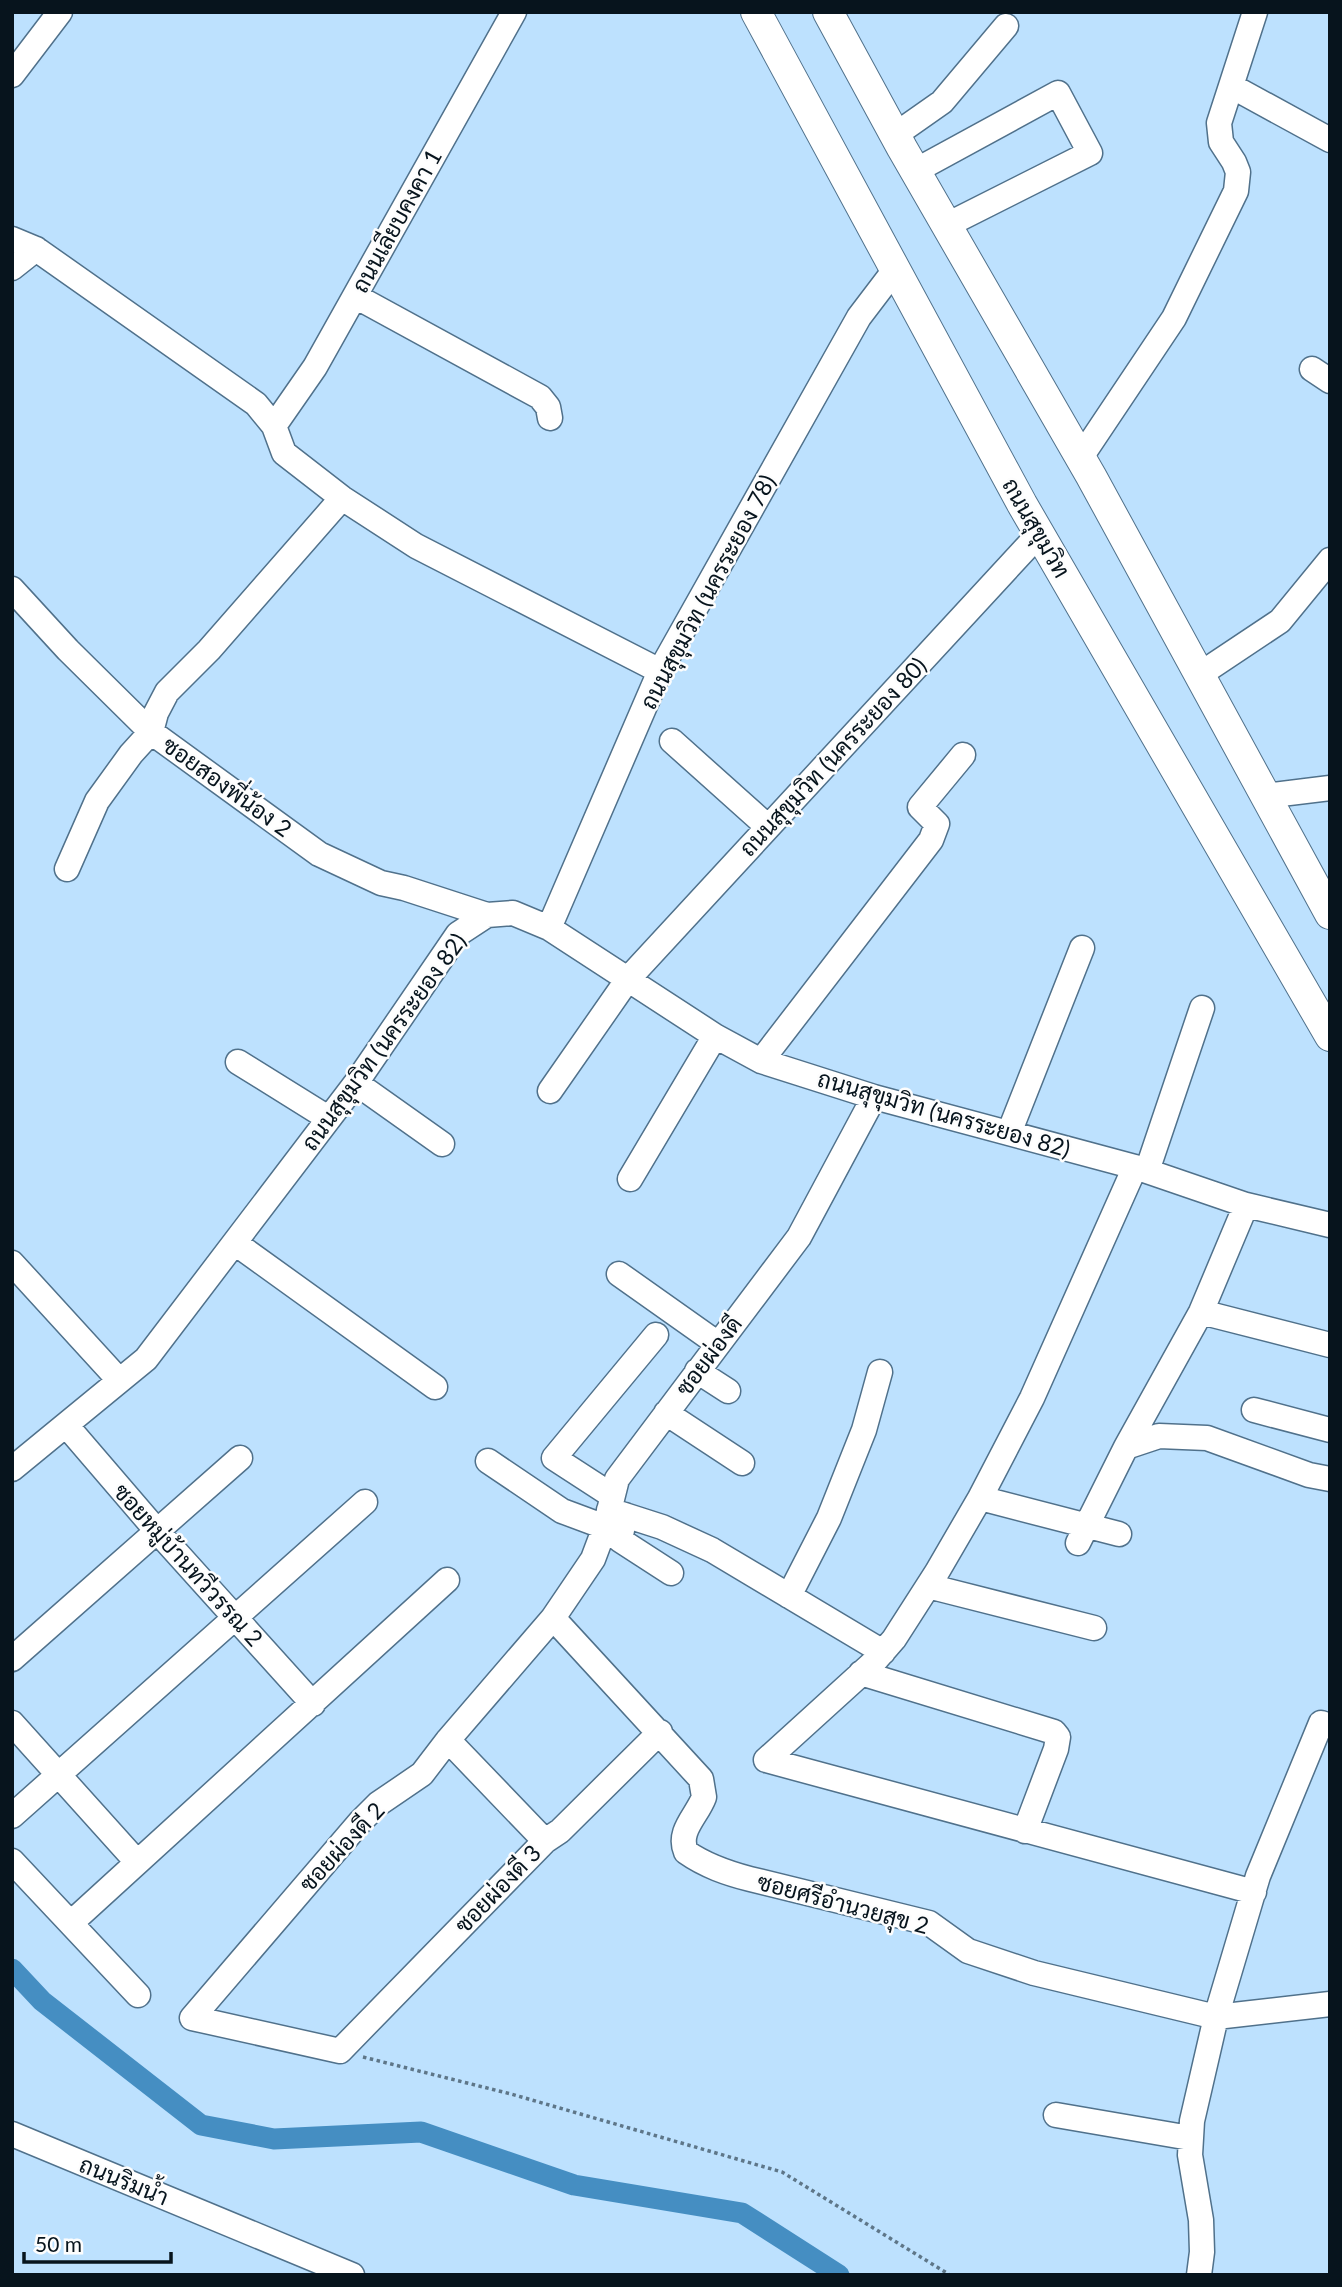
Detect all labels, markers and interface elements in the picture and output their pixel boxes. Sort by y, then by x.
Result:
street label: ถนนเลียบคงคา 1 [345,144,447,297]
street label: ถนนสุขุมวิท (นครระยอง 78) [633,469,784,715]
street label: ถนนสุขุมวิท [994,473,1077,584]
street label: ถนนสุขุมวิท (นครระยอง 80) [733,651,934,864]
street label: ซอยสองพี่น้อง 2 [158,725,301,842]
street label: ถนนสุขุมวิท (นครระยอง 82) [295,927,474,1157]
street label: ถนนสุขุมวิท (นครระยอง 82) [814,1064,1074,1165]
street label: ซอยผ่องดี [669,1310,747,1401]
street label: ซอยหมู่บ้านทวีวรรณ 2 [105,1477,269,1654]
street label: ซอยผ่องดี 2 [293,1796,390,1897]
street label: ซอยผ่องดี 3 [448,1838,546,1938]
street label: ซอยศรีอำนวยสุข 2 [754,1867,932,1942]
street label: ถนนริมน้ำ [76,2145,175,2211]
scale bar [24,2220,172,2264]
text: 50 m [35,2231,82,2256]

